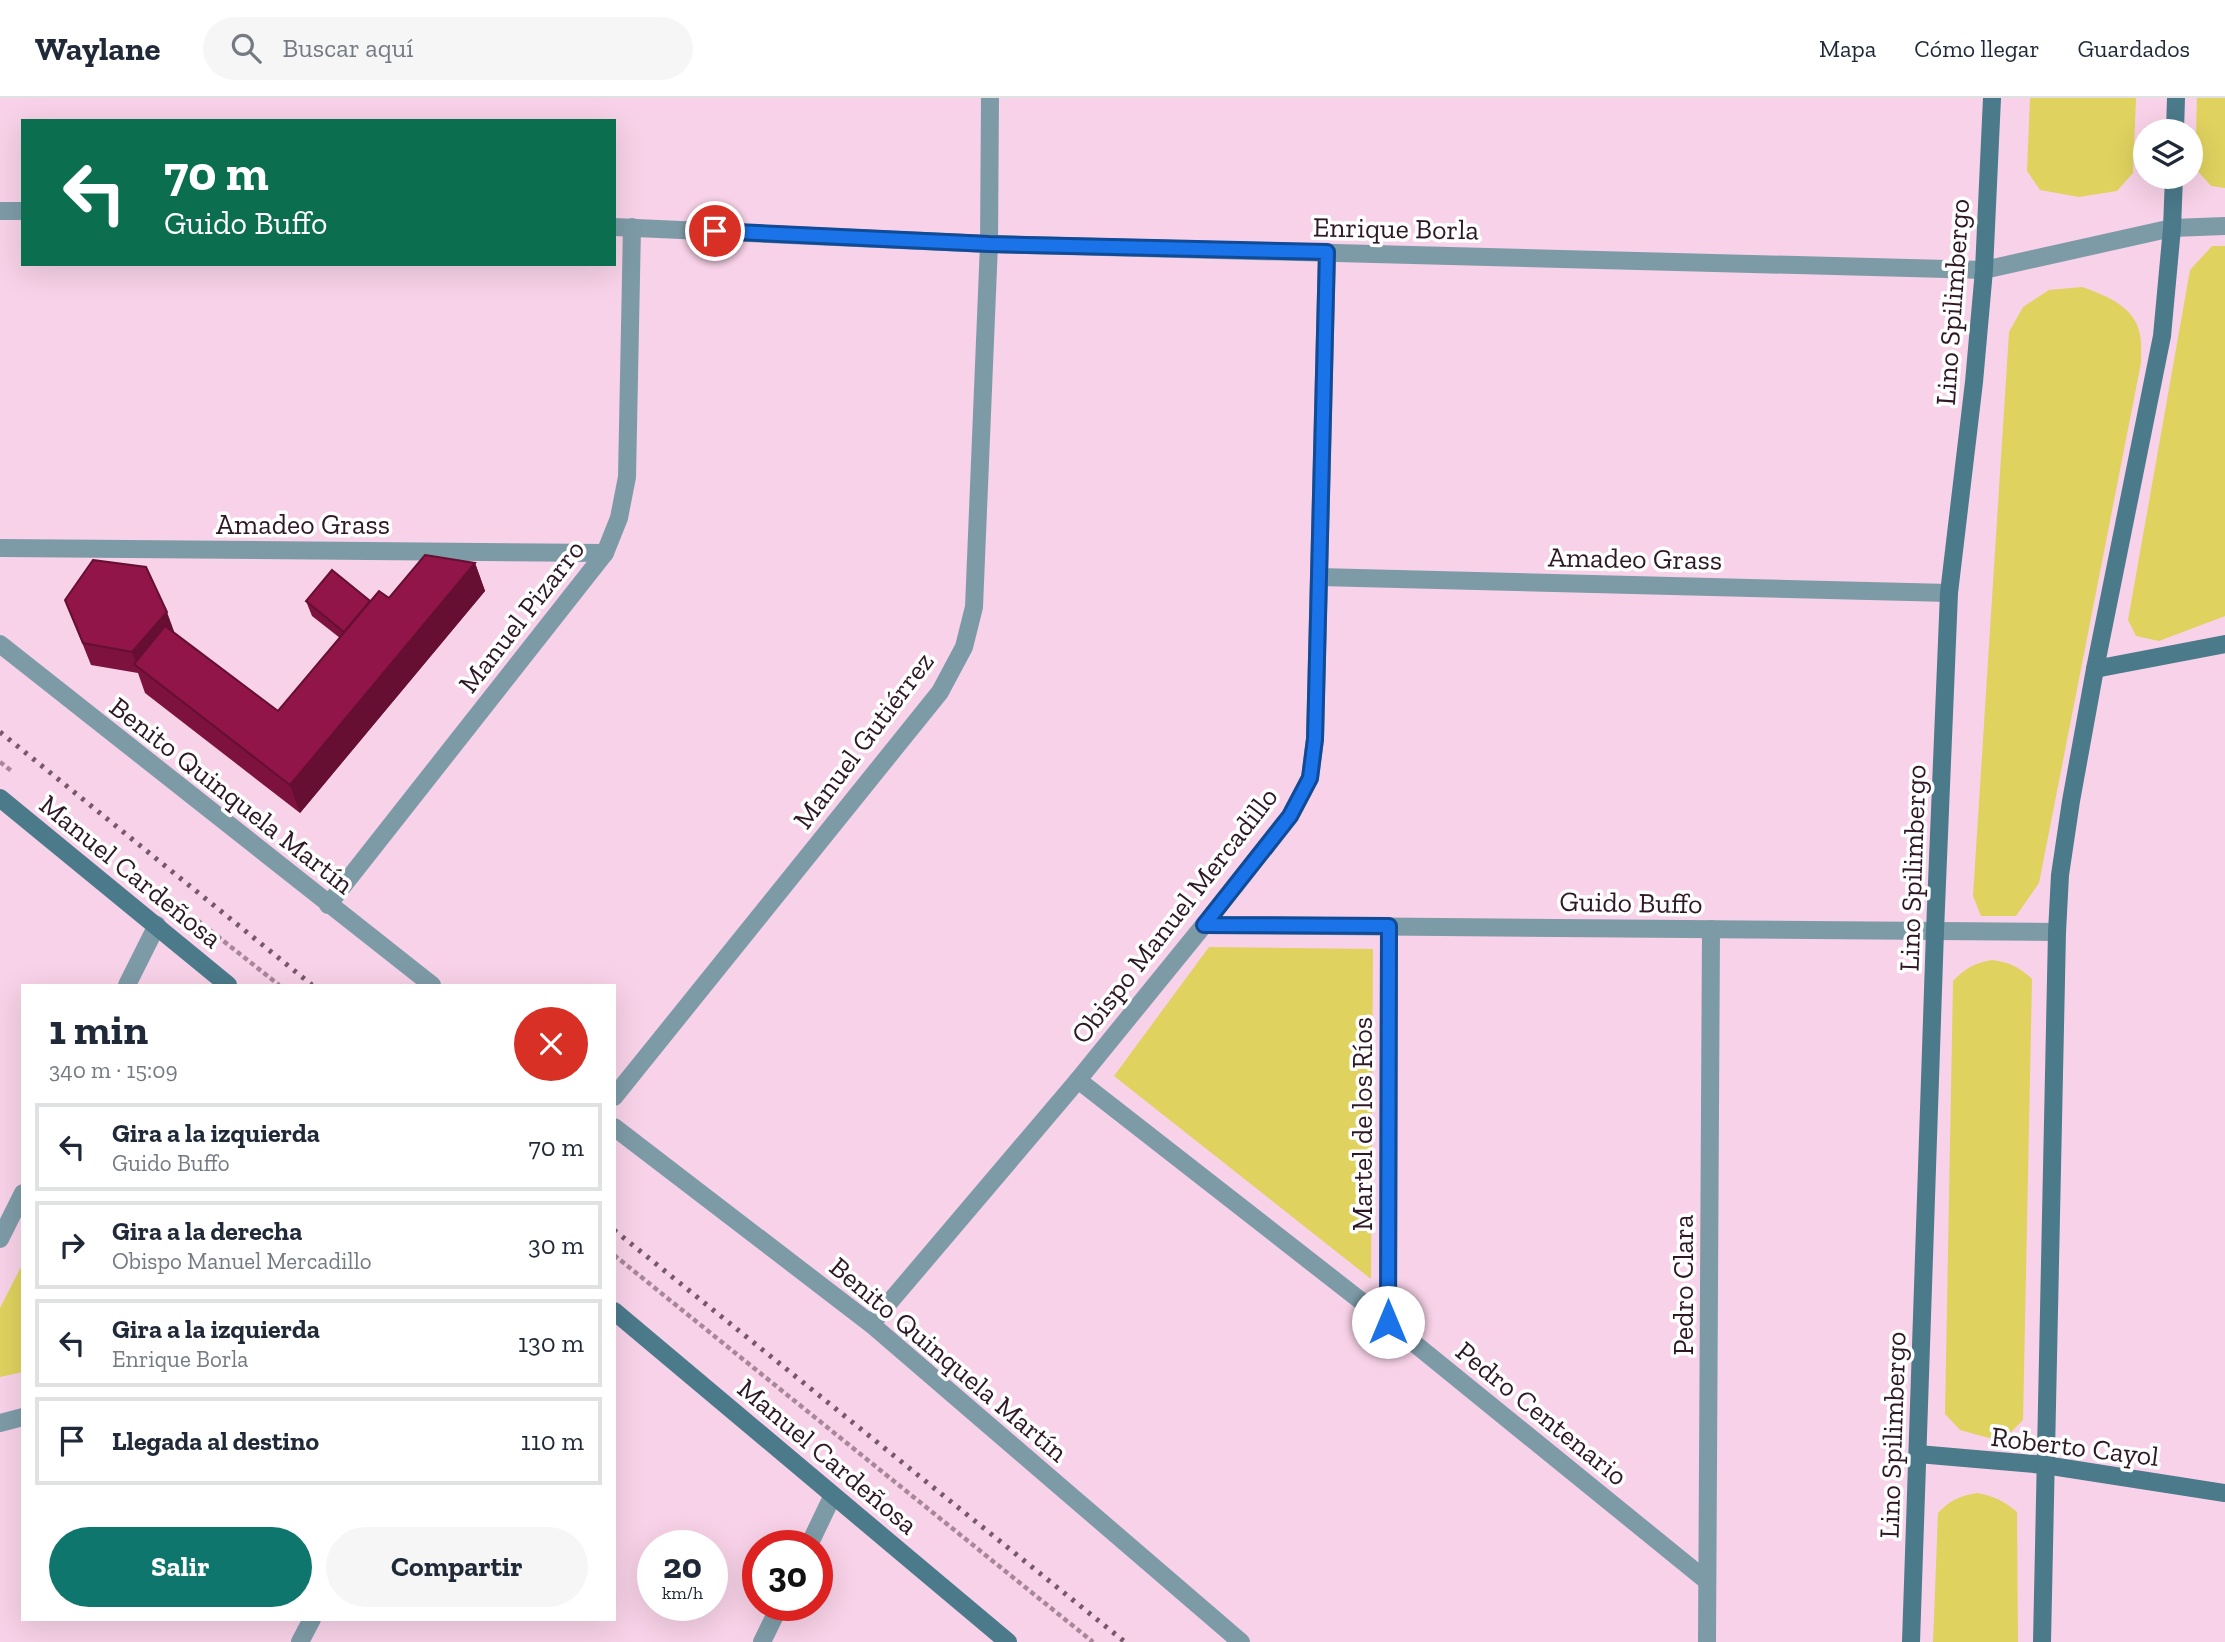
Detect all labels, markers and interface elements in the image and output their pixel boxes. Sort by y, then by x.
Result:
search box [203,17,693,80]
text: Waylane [35,29,161,68]
icon: search [227,29,265,67]
text: Buscar aquí [283,32,414,64]
text: Mapa [1819,34,1876,63]
text: Cómo llegar [1914,34,2040,63]
text: Guardados [2078,34,2190,63]
map controls [2133,119,2203,189]
button: layers [2133,119,2203,189]
text: 70 m [164,144,269,203]
icon: left [49,147,140,238]
street label: Lino Spilimbergo [1929,198,1976,406]
pin [685,201,745,261]
text: Guido Buffo [164,204,327,242]
street label: Enrique Borla [1313,211,1480,246]
icon: arrive [696,212,734,250]
street label: Amadeo Grass [216,508,390,541]
street label: Manuel Pizarro [451,533,591,699]
street label: Amadeo Grass [1548,540,1722,577]
street label: Manuel Gutiérrez [786,645,941,835]
street label: Benito Quinquela Martín [103,690,360,901]
street label: Lino Spilimbergo [1892,764,1933,972]
street label: Obispo Manuel Mercadillo [1064,781,1285,1050]
street label: Manuel Cardeñosa [33,788,229,955]
street label: Guido Buffo [1559,885,1703,920]
text: 1 min [49,1004,148,1055]
button: close [514,1007,588,1081]
street label: Martel de los Ríos [1346,1017,1379,1231]
text: 340 m · 15:09 [49,1056,178,1084]
text: Gira a la izquierda [112,1117,320,1149]
icon: left [53,1128,91,1166]
text: 70 m [528,1131,584,1163]
text: Guido Buffo [112,1149,229,1177]
street label: Pedro Clara [1667,1214,1700,1355]
text: Gira a la derecha [112,1215,302,1247]
icon: right [53,1226,91,1264]
text: 30 m [528,1229,584,1261]
text: Obispo Manuel Mercadillo [112,1247,372,1275]
street label: Benito Quinquela Martín [823,1250,1074,1469]
position arrow [1351,1285,1425,1359]
text: Gira a la izquierda [112,1313,320,1345]
icon: left [53,1324,91,1362]
text: 130 m [518,1327,584,1359]
street label: Lino Spilimbergo [1872,1331,1913,1539]
street label: Pedro Centenario [1449,1334,1634,1493]
text: Enrique Borla [112,1345,248,1373]
street label: Manuel Cardeñosa [731,1372,925,1542]
street label: Roberto Cayol [1989,1420,2161,1473]
icon: arrive [53,1422,91,1460]
text: Llegada al destino [112,1425,319,1457]
text: 110 m [521,1425,584,1457]
button: Salir [49,1527,312,1607]
button: Compartir [326,1527,588,1607]
speed limit sign: 30 [742,1530,833,1621]
text: 20 [663,1545,702,1587]
text: km/h [662,1582,703,1604]

